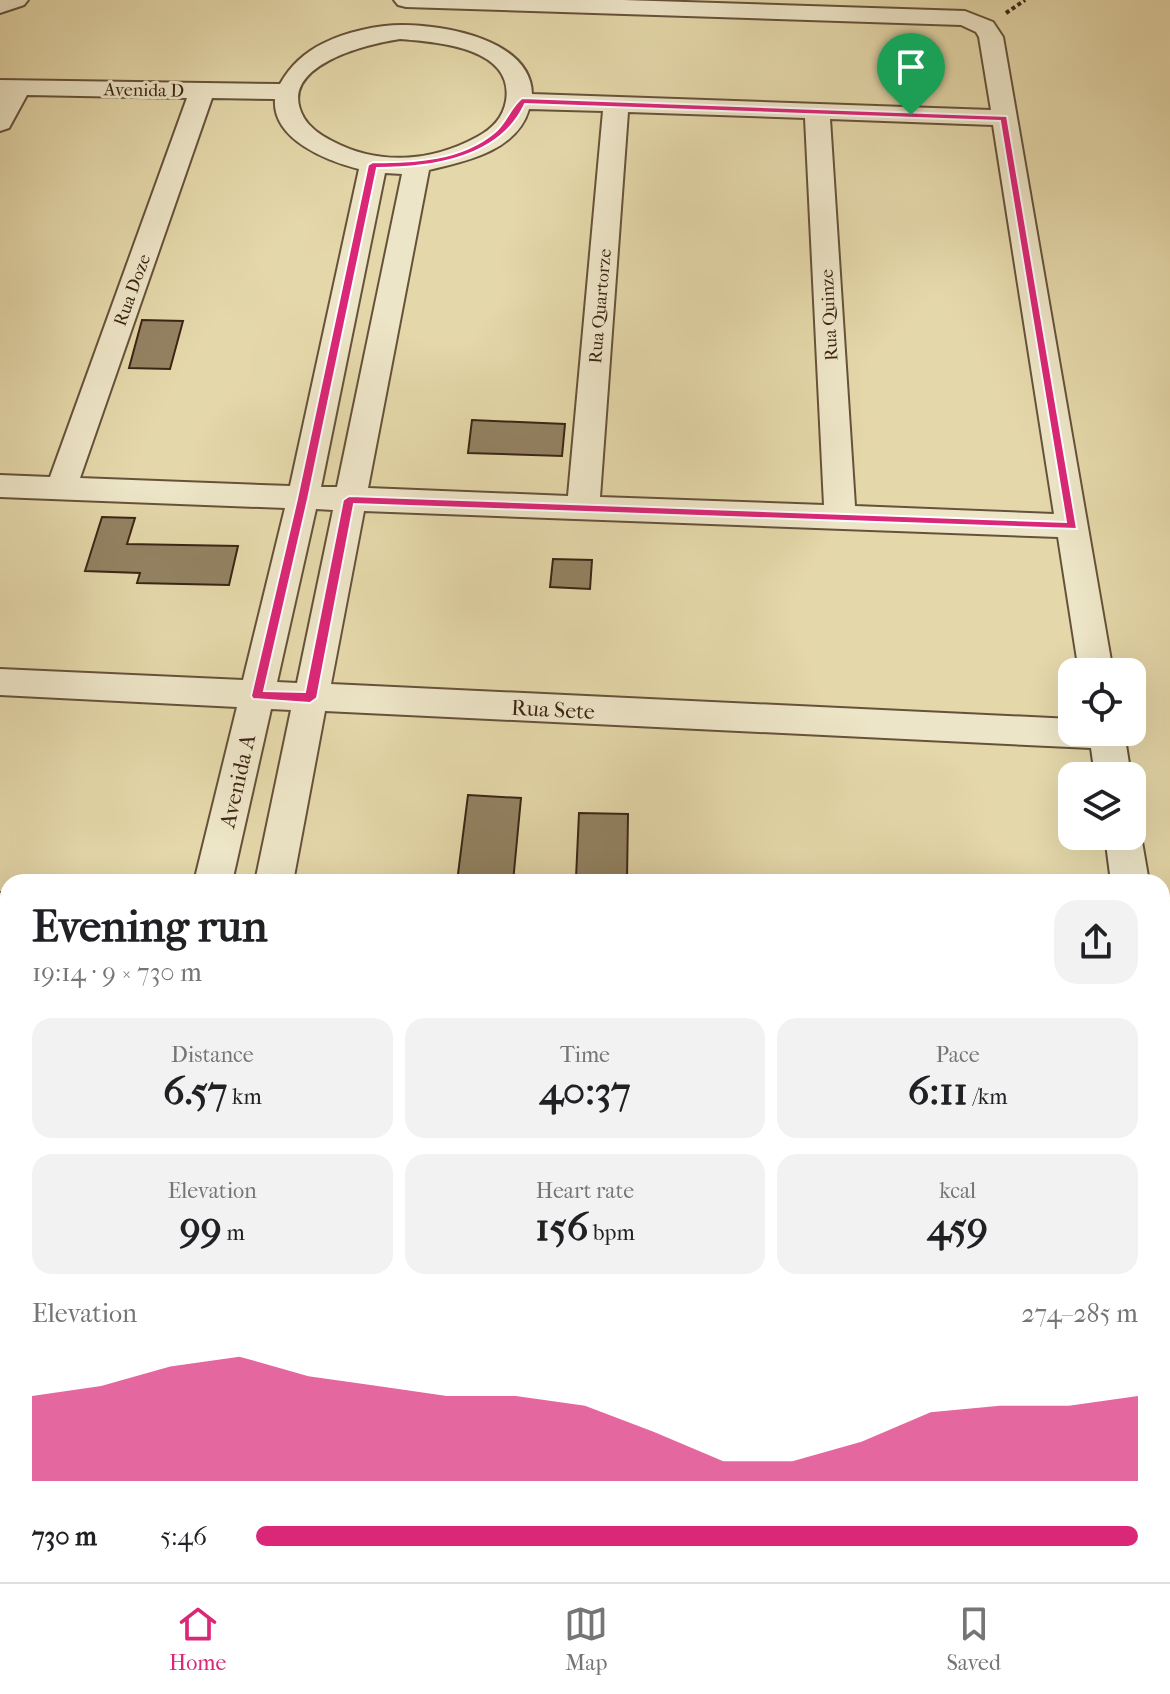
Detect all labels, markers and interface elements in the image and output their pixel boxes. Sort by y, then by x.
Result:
pin [877,33,945,115]
icon: arrive [889,45,933,89]
street label: Avenida D [103,79,184,102]
street label: Rua Quartorze [585,248,616,364]
street label: Rua Doze [110,251,155,329]
street label: Rua Quinze [817,268,842,361]
map controls [1058,658,1146,850]
button: locate [1058,658,1146,746]
street label: Rua Sete [510,695,596,725]
street label: Avenida A [214,731,262,832]
button: layers [1058,762,1146,850]
button: share [1054,900,1138,984]
text: Evening run [32,901,267,952]
text: 19:14 · 9 × 730 m [32,957,202,988]
text: Distance [171,1042,254,1068]
text: Time [560,1042,610,1068]
text: Pace [936,1042,980,1068]
text: 6.57 [163,1068,227,1114]
text: 40:37 [539,1068,631,1114]
text: 6:11 [908,1068,968,1114]
text: km [227,1084,262,1110]
text: /km [968,1084,1007,1110]
text: Elevation [168,1178,257,1204]
text: Heart rate [536,1178,634,1204]
text: kcal [939,1178,976,1204]
text: 99 [180,1204,222,1250]
text: 156 [535,1204,588,1250]
text: 459 [927,1204,988,1250]
text: m [222,1220,245,1246]
text: bpm [588,1220,635,1246]
text: Elevation [32,1298,137,1329]
text: 274–285 m [1021,1298,1138,1329]
text: 730 m [32,1521,97,1552]
text: 5:46 [160,1521,207,1552]
tab: Home [169,1602,226,1676]
tab: Map [564,1602,608,1676]
tab: Saved [946,1602,1001,1676]

